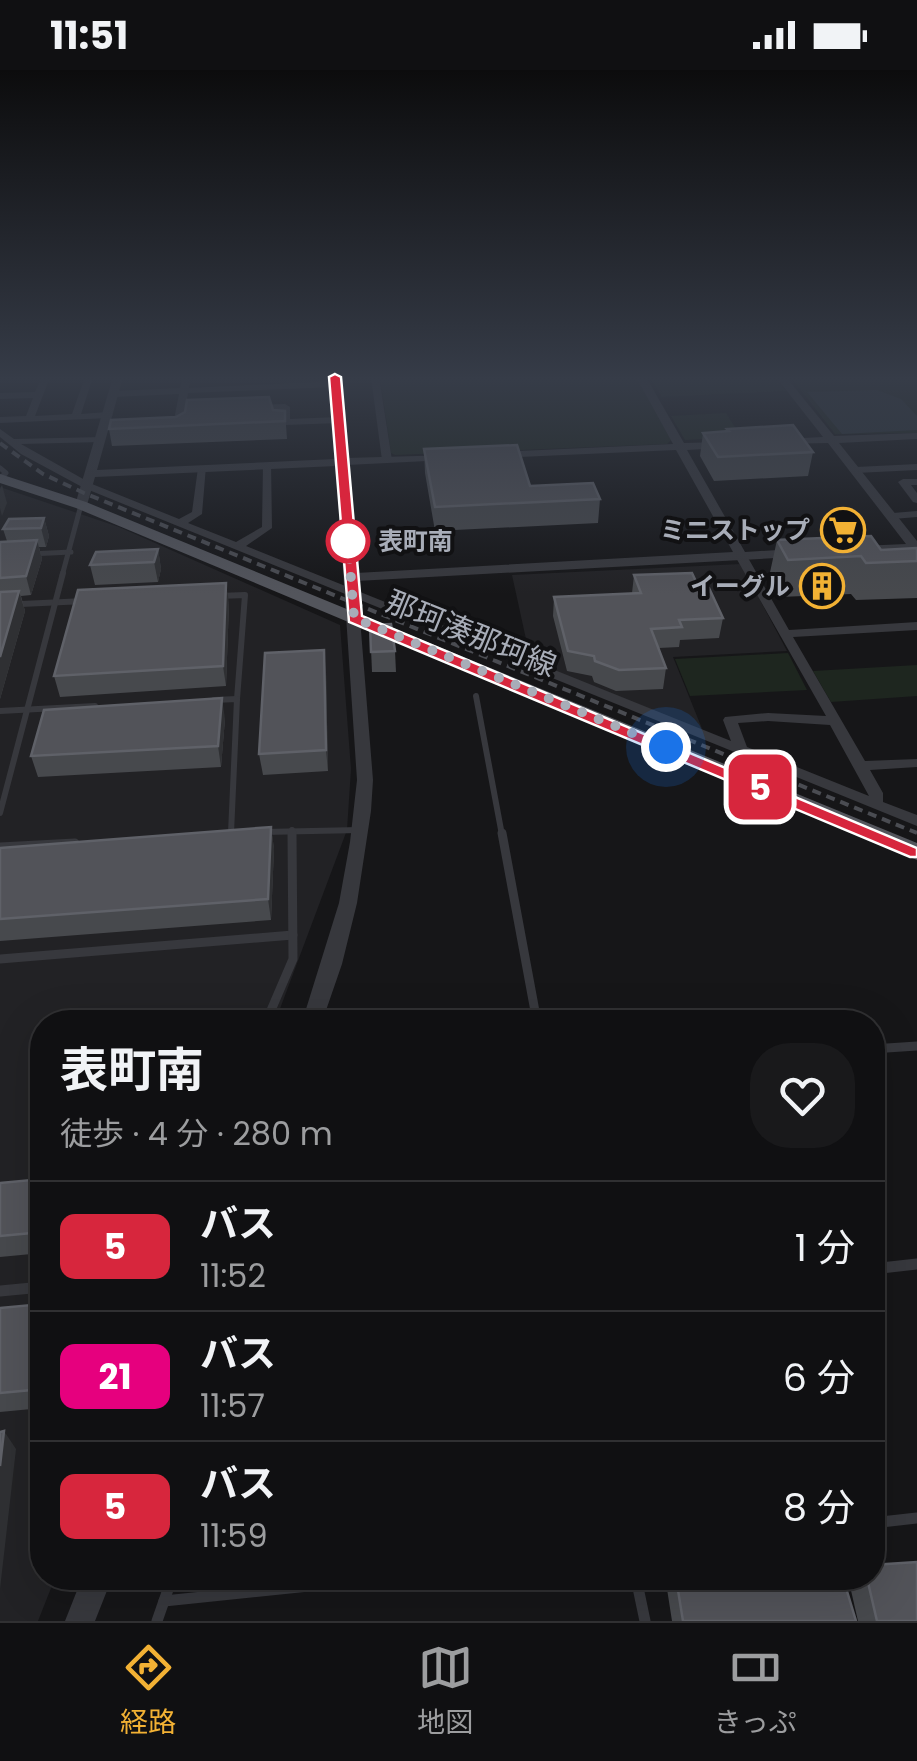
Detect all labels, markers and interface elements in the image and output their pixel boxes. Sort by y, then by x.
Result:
text: 11:51 [50,9,128,62]
supermarket icon: ミニストップ [820,507,866,553]
place label: ミニストップ [660,513,810,548]
marker: 表町南 [327,520,369,562]
place label: 表町南 [378,524,453,559]
building icon: イーグル [799,563,845,609]
place label: イーグル [690,569,790,604]
street label: 那珂湊那珂線 [380,580,563,687]
your location [641,722,691,772]
line badge: 5 [728,754,792,820]
text: 5 [749,763,771,812]
text: 表町南 [60,1037,204,1104]
button: heart [750,1043,855,1148]
text: 徒歩 · 4 分 · 280 m [60,1111,333,1156]
text: バス [200,1197,276,1250]
text: 1 分 [795,1221,855,1274]
text: 5 [104,1222,126,1271]
text: 11:52 [200,1253,266,1298]
text: バス [200,1327,276,1380]
text: 6 分 [783,1351,855,1404]
text: 21 [98,1352,132,1401]
text: 11:57 [200,1383,265,1428]
text: バス [200,1457,276,1510]
text: 8 分 [783,1481,855,1534]
text: 5 [104,1482,126,1531]
text: 11:59 [200,1513,268,1558]
tab: 経路 [120,1640,176,1744]
tab: 地図 [417,1640,473,1744]
tab: きっぷ [714,1640,797,1744]

